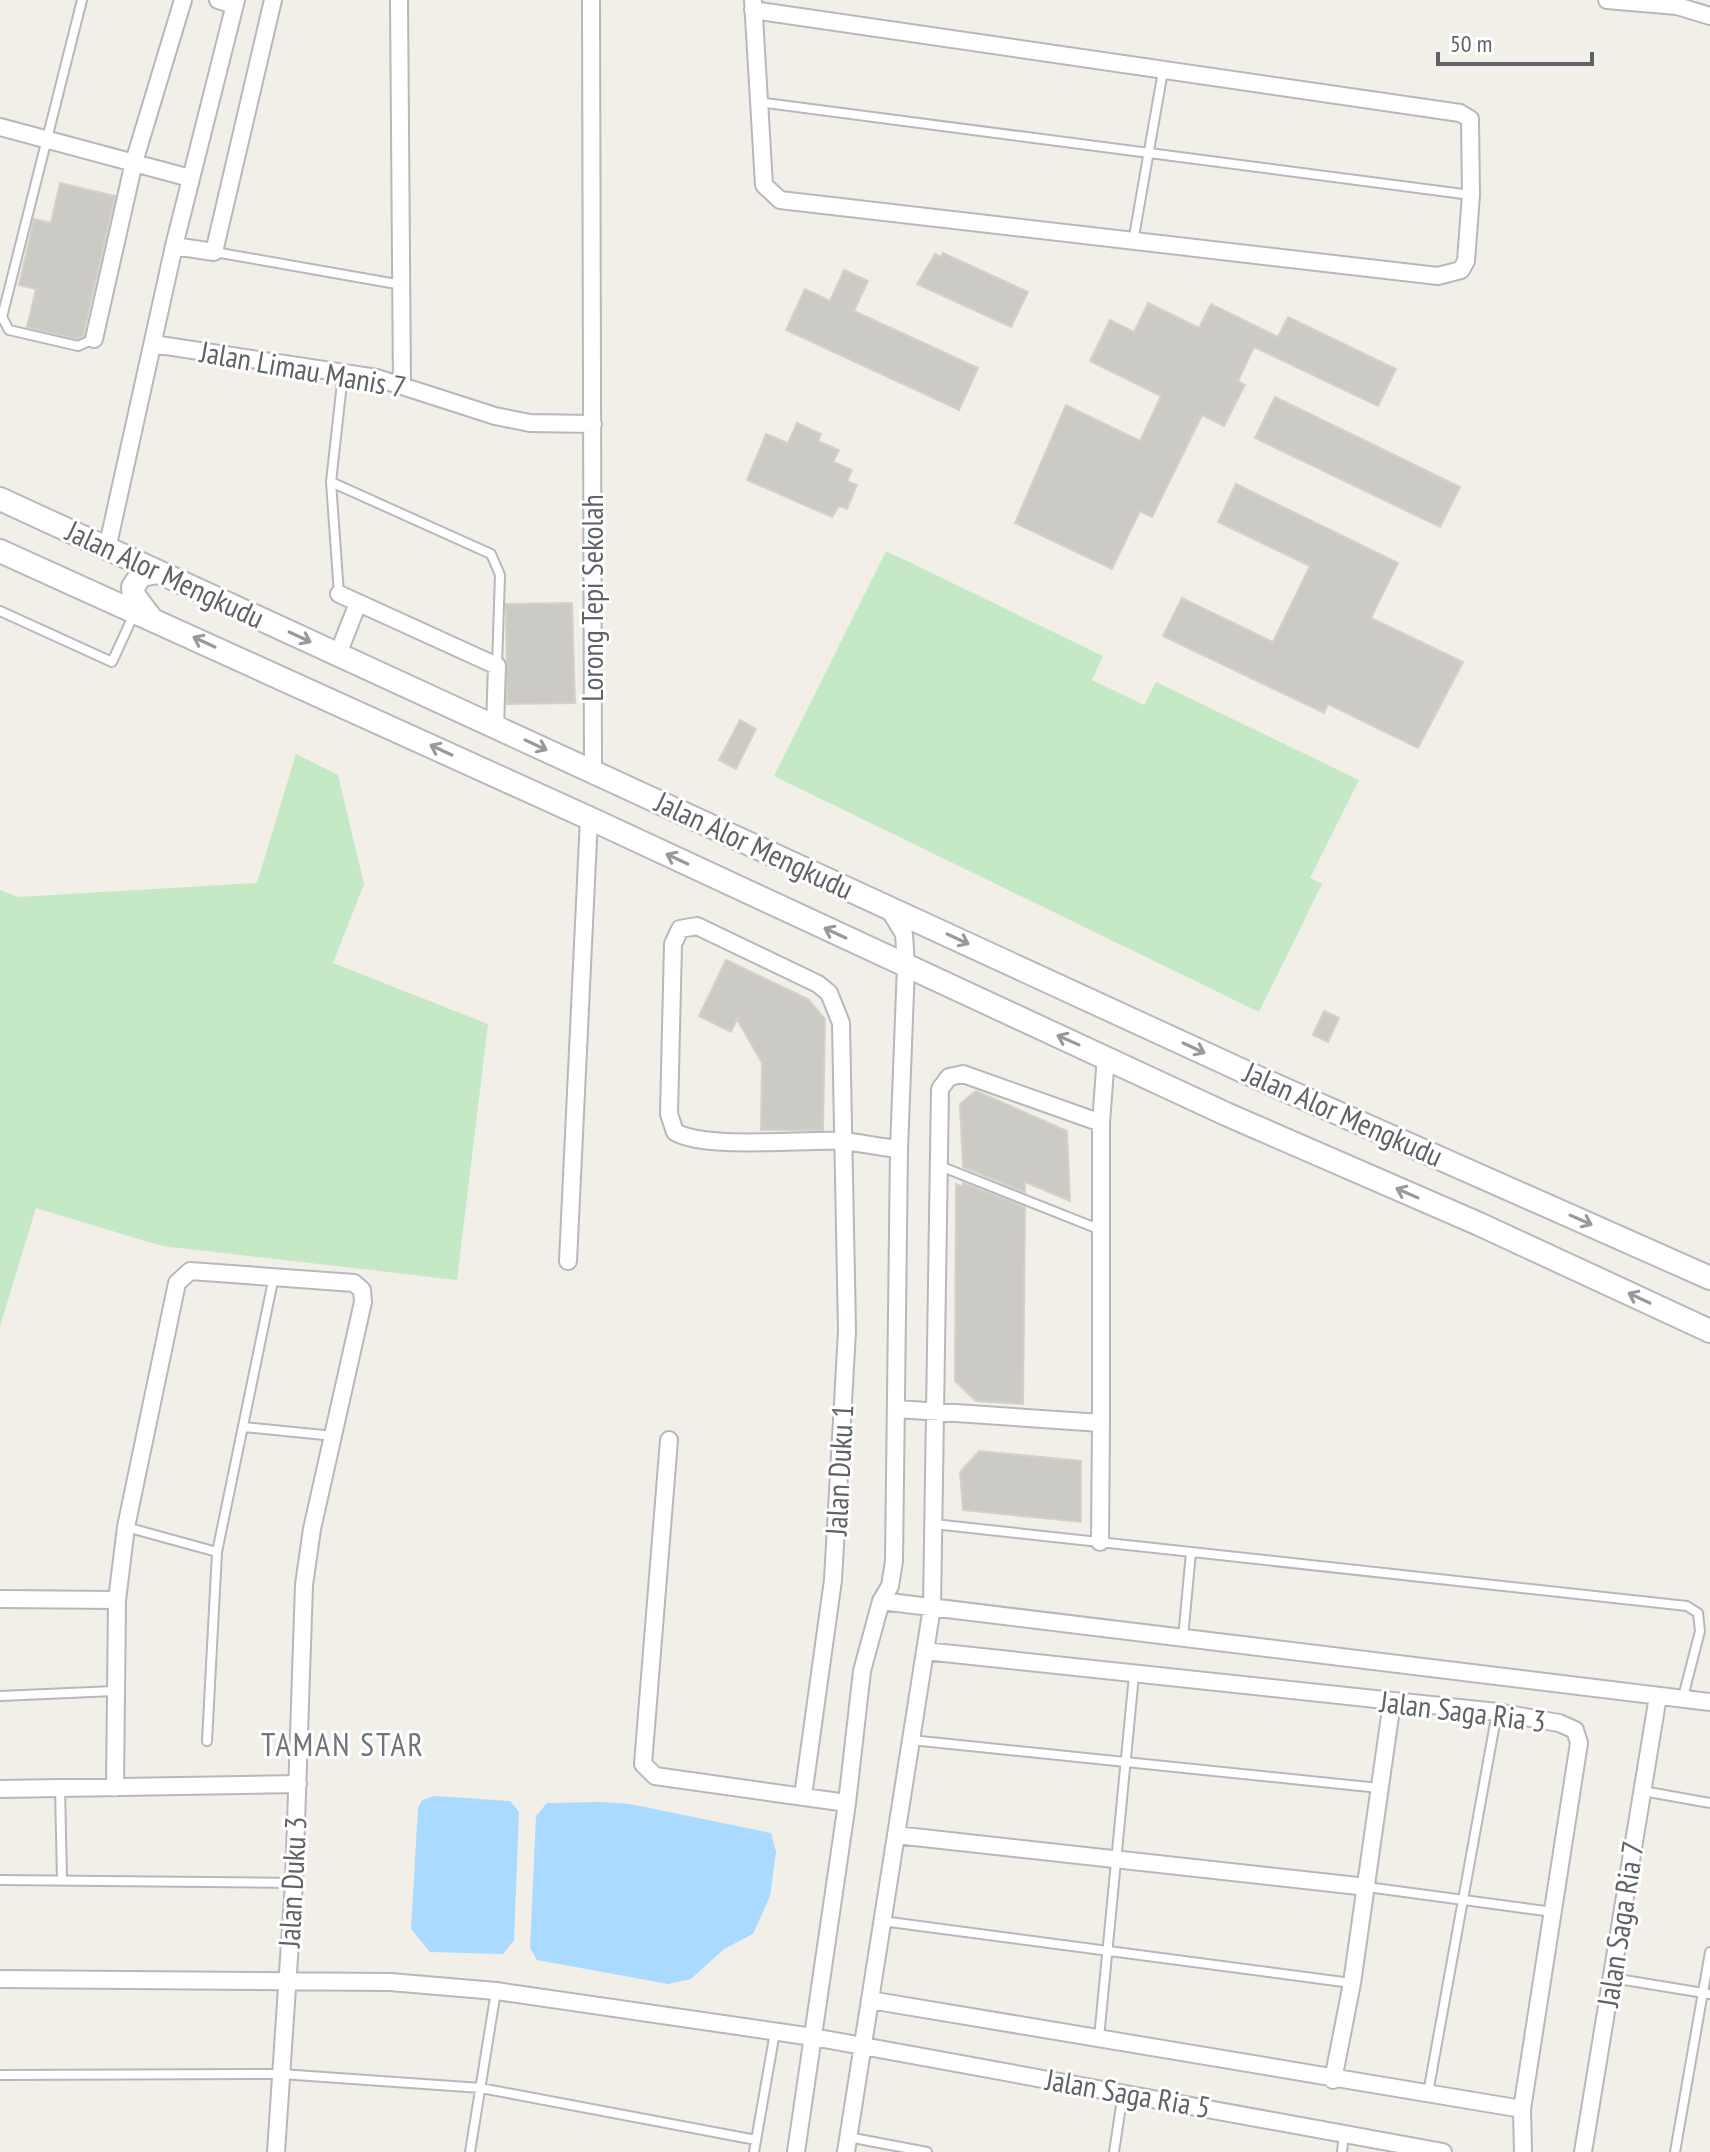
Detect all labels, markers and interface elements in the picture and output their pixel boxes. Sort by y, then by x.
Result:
scale bar [1438,16,1592,66]
text: 50 m [1450,28,1492,59]
street label: Jalan Limau Manis 7 [196,331,409,406]
street label: Lorong Tepi Sekolah [572,494,611,702]
street label: Jalan Alor Mengkudu [60,510,271,637]
one-way arrow [288,630,312,645]
one-way arrow [192,634,217,649]
one-way arrow [523,739,548,754]
one-way arrow [429,742,453,757]
street label: Jalan Alor Mengkudu [649,781,860,908]
one-way arrow [665,851,689,866]
one-way arrow [824,925,848,940]
one-way arrow [946,932,970,947]
one-way arrow [1057,1031,1081,1046]
one-way arrow [1182,1041,1206,1056]
street label: Jalan Alor Mengkudu [1237,1052,1449,1175]
one-way arrow [1395,1185,1420,1200]
one-way arrow [1568,1214,1592,1229]
one-way arrow [1627,1290,1652,1305]
street label: Jalan Duku 1 [816,1403,861,1537]
street label: Jalan Saga Ria 3 [1377,1681,1548,1740]
district label: TAMAN STAR [261,1723,425,1765]
street label: Jalan Duku 3 [269,1815,314,1949]
street label: Jalan Saga Ria 7 [1587,1838,1652,2010]
street label: Jalan Saga Ria 5 [1042,2059,1214,2126]

